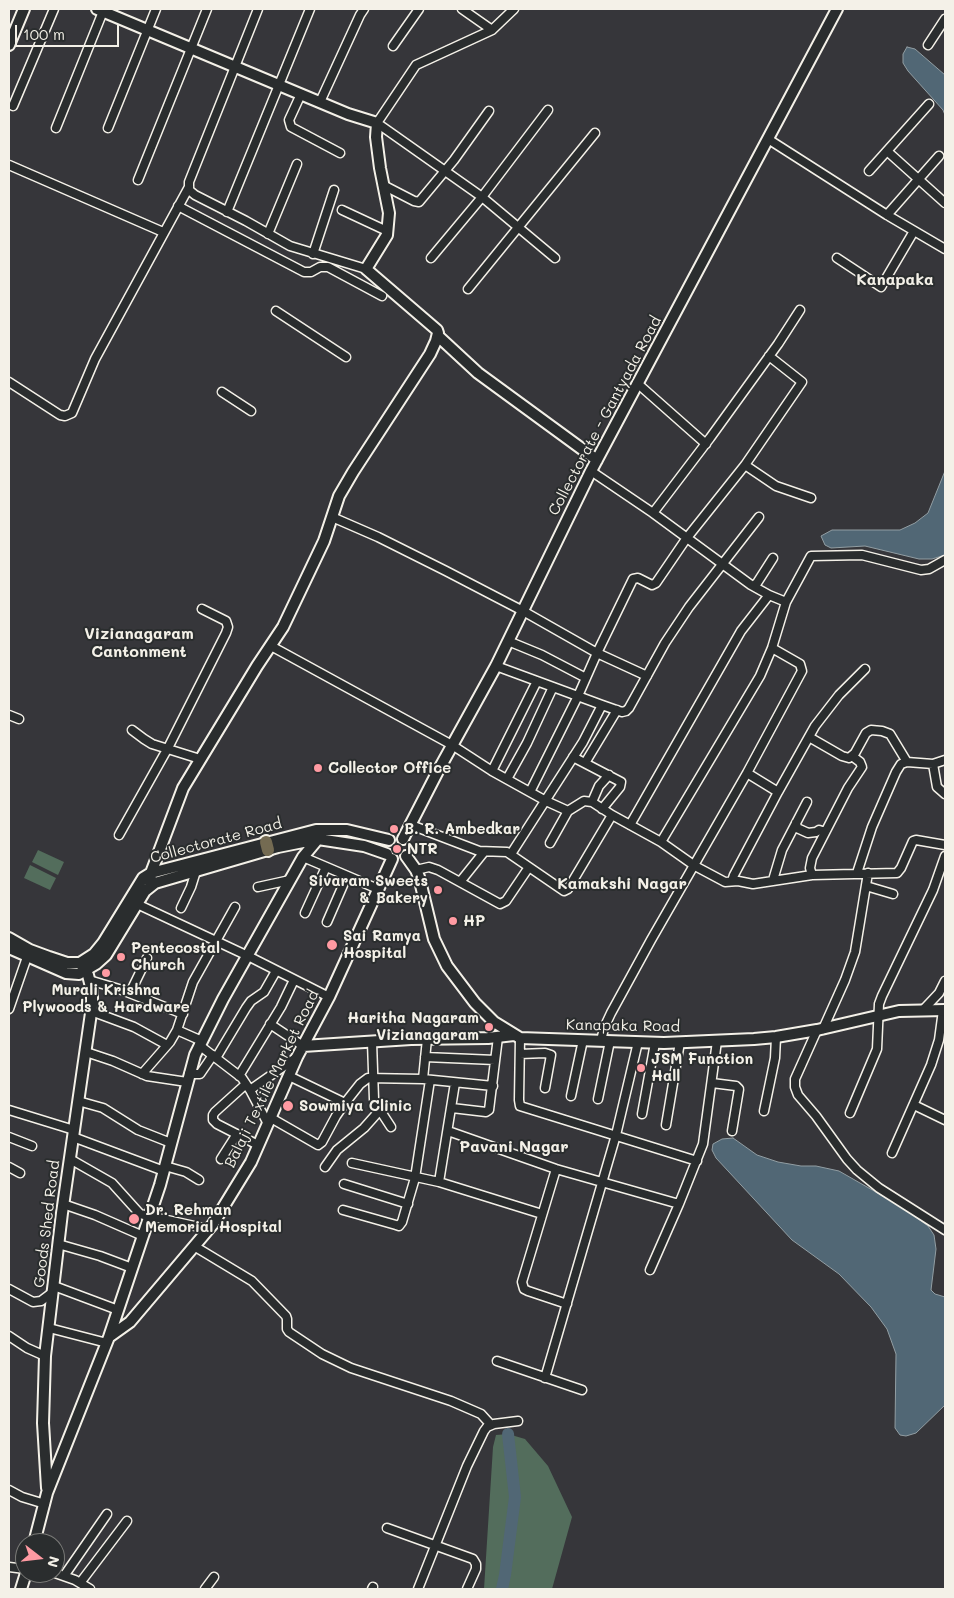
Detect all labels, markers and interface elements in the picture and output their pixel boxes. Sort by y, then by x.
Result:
scale bar [18,15,121,47]
text: 100 m [23,24,65,44]
district label: Kanapaka [856,270,934,290]
street label: Collectorate - Gantyada Road [545,313,665,519]
district label: Vizianagaram Cantonment [84,624,194,662]
place label: Collector Office [328,759,451,777]
marker: Collector Office [312,762,324,774]
street label: Collectorate Road [148,815,284,867]
place label: B. R. Ambedkar [404,820,520,838]
marker: B. R. Ambedkar [388,823,400,835]
place label: NTR [407,840,438,858]
marker: NTR [391,843,403,855]
place label: Sivaram Sweets & Bakery [309,872,428,907]
district label: Kamakshi Nagar [557,874,687,894]
marker: Sivaram Sweets & Bakery [432,884,444,896]
place label: HP [463,912,485,930]
marker: HP [447,915,459,927]
place label: Sai Ramya Hospital [343,927,421,962]
marker: Sai Ramya Hospital [325,938,339,952]
place label: Pentecostal Church [131,939,220,974]
marker: Pentecostal Church [115,951,127,963]
marker: Murali Krishna Plywoods & Hardware [100,967,112,979]
place label: Murali Krishna Plywoods & Hardware [22,981,190,1016]
street label: Balaji Textile Market Road [221,987,323,1171]
place label: Haritha Nagaram Vizianagaram [347,1009,479,1044]
street label: Kanapaka Road [566,1016,680,1036]
marker: Haritha Nagaram Vizianagaram [483,1021,495,1033]
place label: JSM Function Hall [651,1050,753,1085]
marker: JSM Function Hall [635,1062,647,1074]
place label: Sowmiya Clinic [299,1097,412,1115]
marker: Sowmiya Clinic [281,1099,295,1113]
district label: Pavani Nagar [459,1137,569,1157]
street label: Goods Shed Road [30,1159,64,1289]
place label: Dr. Rehman Memorial Hospital [145,1201,282,1236]
marker: Dr. Rehman Memorial Hospital [127,1212,141,1226]
north arrow [15,1533,65,1583]
text: N [43,1554,65,1570]

